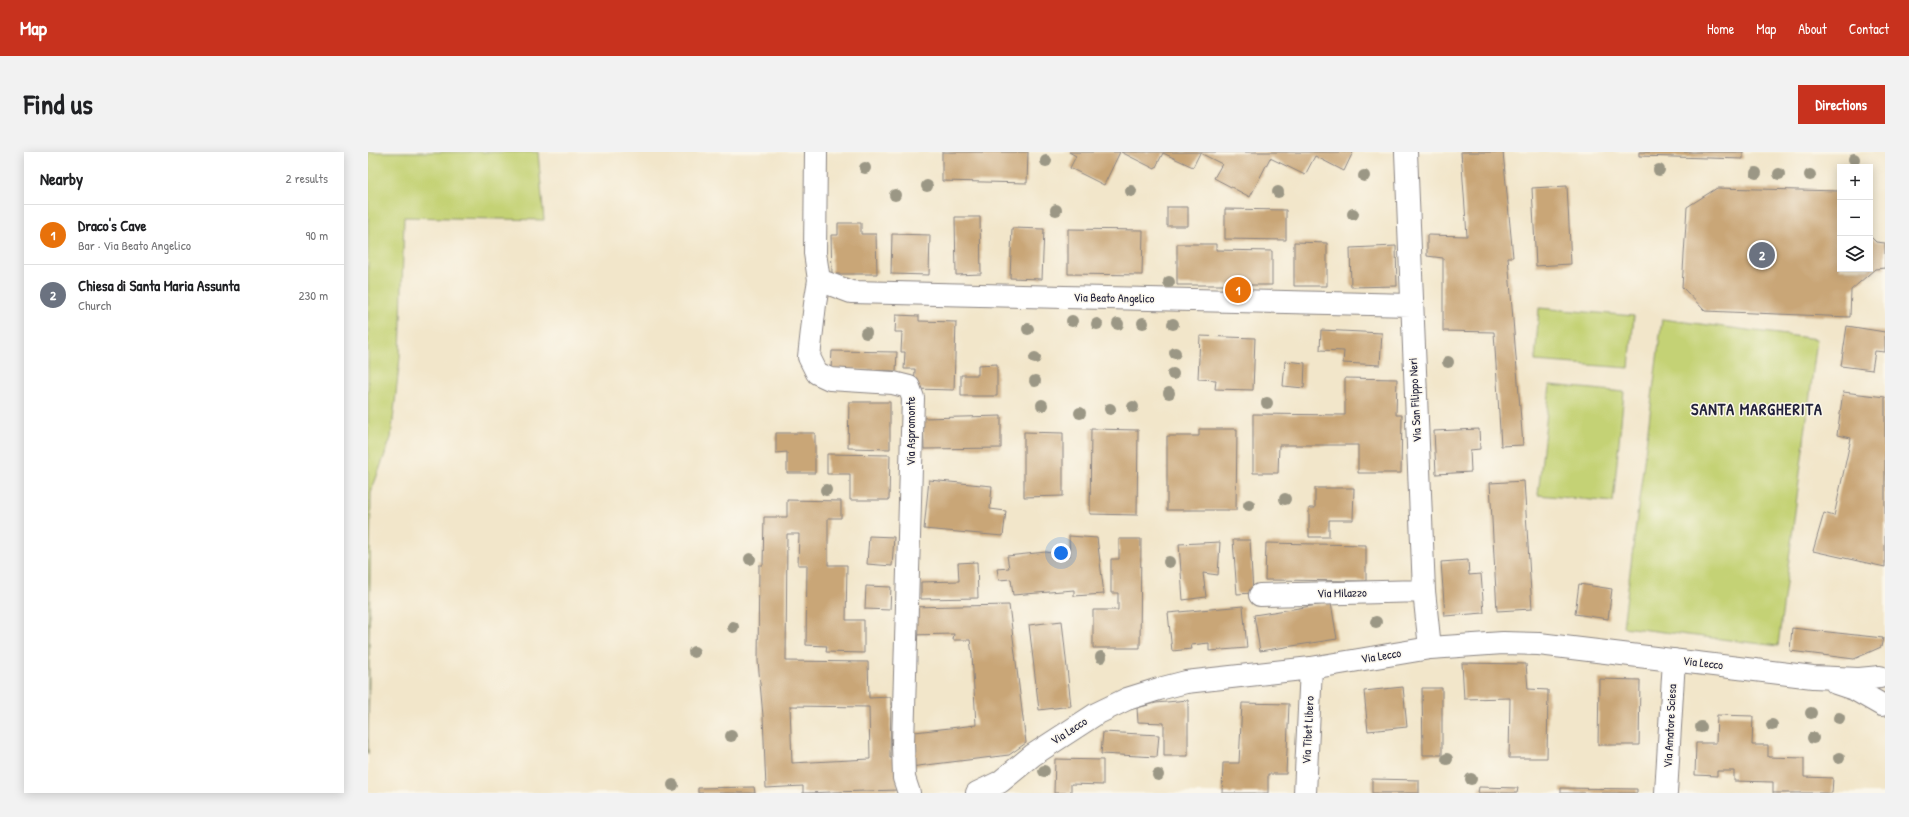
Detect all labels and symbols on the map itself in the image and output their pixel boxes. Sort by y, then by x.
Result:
pin: 2 [1749,240,1775,270]
pin: 1 [1225,275,1251,305]
street label: Via Beato Angelico [1073,288,1155,307]
street label: Via San Filippo Neri [1404,357,1425,443]
street label: Via Aspromonte [902,396,919,466]
district label: SANTA MARGHERITA [1691,398,1823,420]
your location [1051,543,1071,563]
street label: Via Milazzo [1317,584,1367,601]
street label: Via Lecco [1360,644,1402,667]
street label: Via Lecco [1682,652,1724,673]
street label: Via Amatore Sciesa [1659,683,1680,768]
street label: Via Tibet Libero [1297,695,1318,764]
street label: Via Lecco [1047,712,1090,749]

